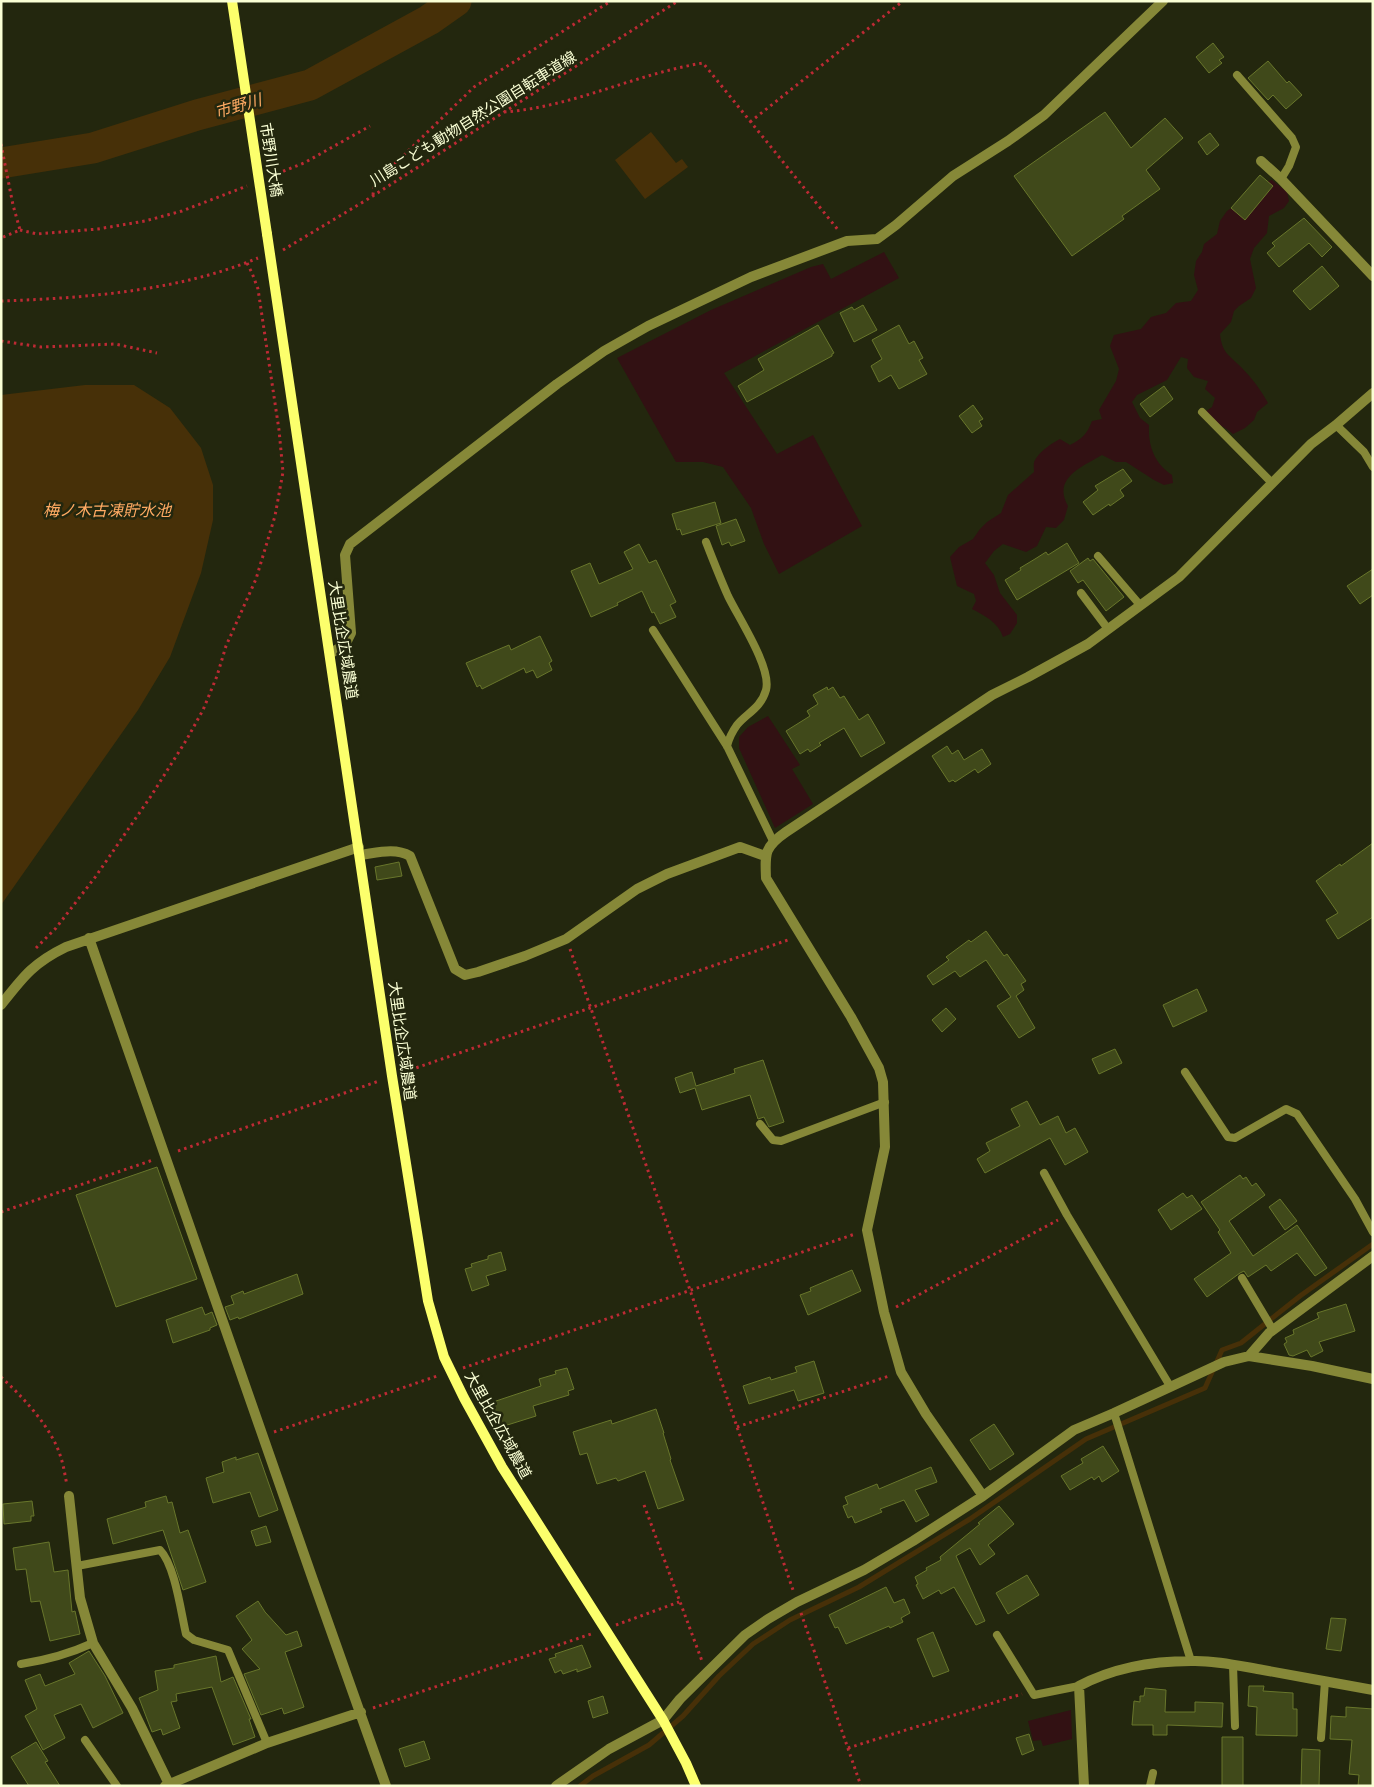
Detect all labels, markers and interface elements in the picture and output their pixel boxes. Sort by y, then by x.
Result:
street label: 川島こども動物自然公園自転車道線 [366,48,580,190]
water label: 市野川 [212,90,266,122]
street label: 市野川大橋 [256,122,286,198]
water label: 梅ノ木古凍貯水池 [43,501,173,520]
street label: 大里比企広域農道 [325,579,361,701]
street label: 大里比企広域農道 [385,980,419,1102]
street label: 大里比企広域農道 [461,1368,535,1482]

